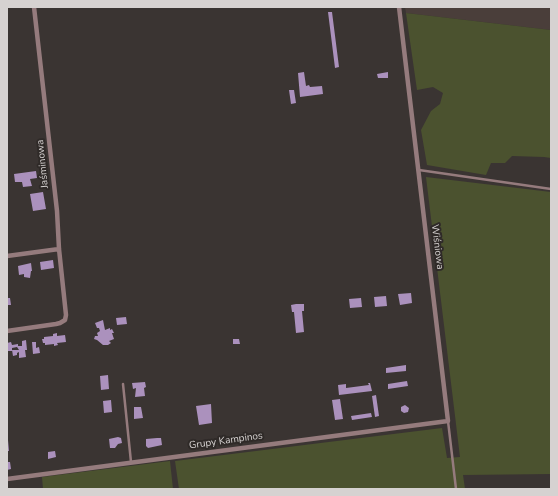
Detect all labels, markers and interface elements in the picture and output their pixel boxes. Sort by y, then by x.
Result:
street label: Jaśminowa [34,139,52,189]
street label: Wiśniowa [428,224,446,270]
street label: Grupy Kampinos [188,430,264,452]

